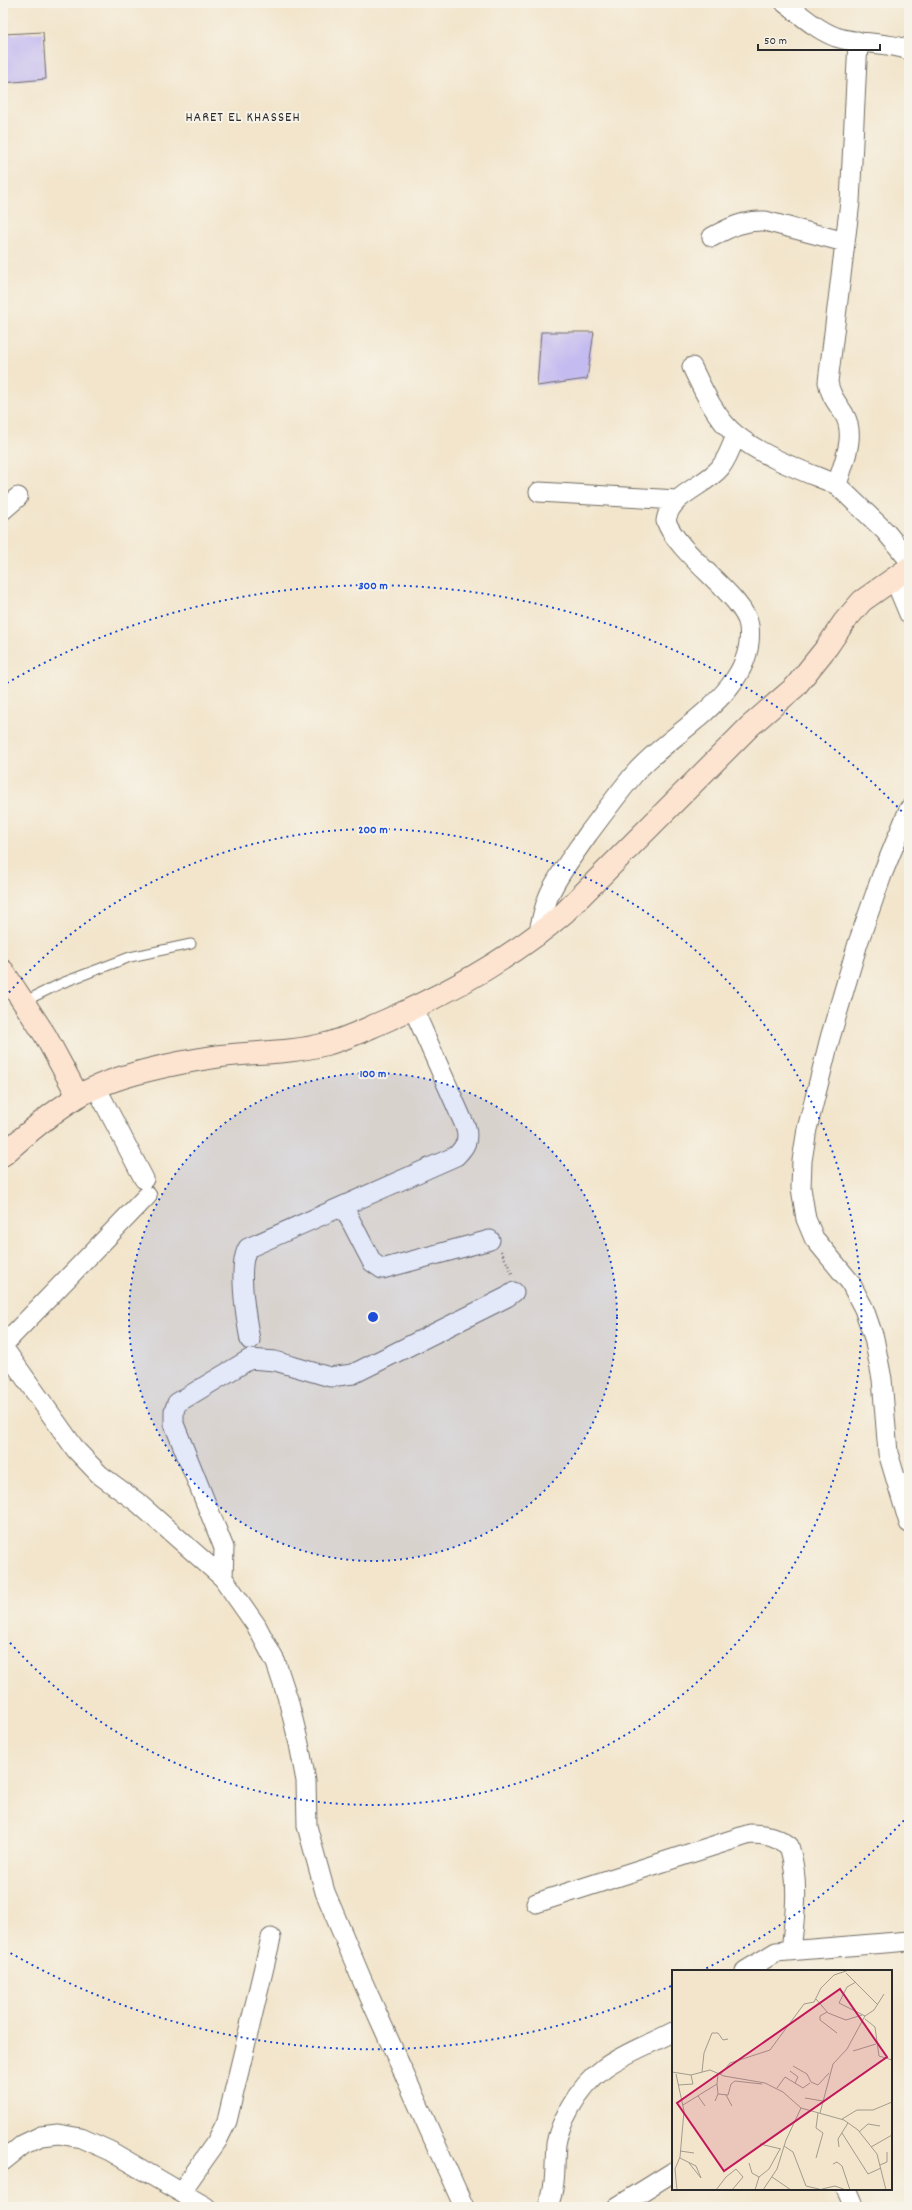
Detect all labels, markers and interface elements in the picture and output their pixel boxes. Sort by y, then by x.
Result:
scale bar [758,26,880,52]
text: 50 m [764,33,787,50]
district label: HARET EL KHASSEH [185,108,301,128]
text: 300 m [358,578,388,595]
text: 200 m [358,822,388,839]
text: 100 m [360,1066,386,1083]
centre of rings [366,1310,380,1324]
inset map [672,1970,892,2190]

